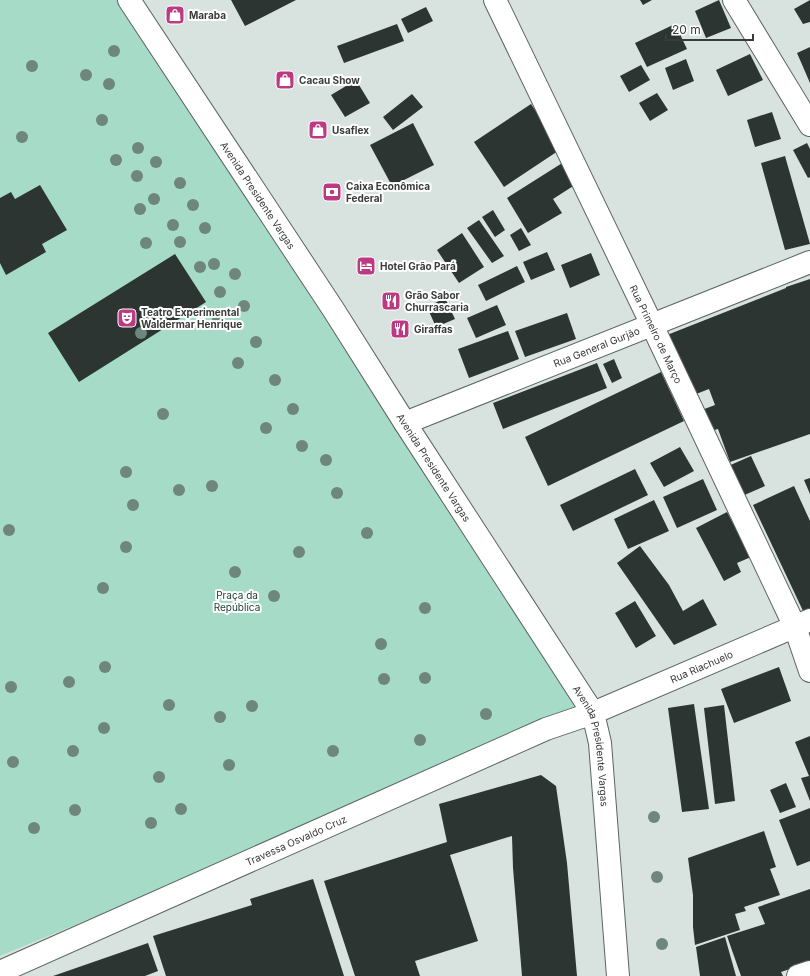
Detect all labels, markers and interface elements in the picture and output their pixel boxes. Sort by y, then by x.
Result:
shop icon: Maraba [164,4,186,26]
place label: Maraba [189,9,226,21]
scale bar [666,16,753,42]
text: 20 m [672,22,701,37]
shop icon: Cacau Show [274,69,296,91]
place label: Cacau Show [299,74,360,86]
shop icon: Usaflex [307,119,329,141]
place label: Usaflex [332,124,369,136]
street label: Avenida Presidente Vargas [218,139,298,251]
place label: Caixa Econômica Federal [346,180,430,204]
bank icon: Caixa Econômica Federal [321,181,343,203]
hotel icon: Hotel Grão Pará [355,255,377,277]
place label: Hotel Grão Pará [380,260,456,272]
street label: Rua Primeiro de Março [628,283,685,385]
place label: Grão Sabor Churrascaria [405,289,469,313]
restaurant icon: Grão Sabor Churrascaria [380,290,402,312]
place label: Teatro Experimental Waldermar Henrique [141,306,242,330]
theatre icon: Teatro Experimental Waldermar Henrique [116,307,138,329]
restaurant icon: Giraffas [389,318,411,340]
place label: Giraffas [414,323,453,335]
street label: Rua General Gurjão [552,324,641,369]
street label: Avenida Presidente Vargas [394,411,473,524]
park label: Praça da República [214,589,260,613]
street label: Rua Riachuelo [668,648,735,685]
street label: Avenida Presidente Vargas [571,683,611,807]
street label: Travessa Osvaldo Cruz [244,813,348,868]

